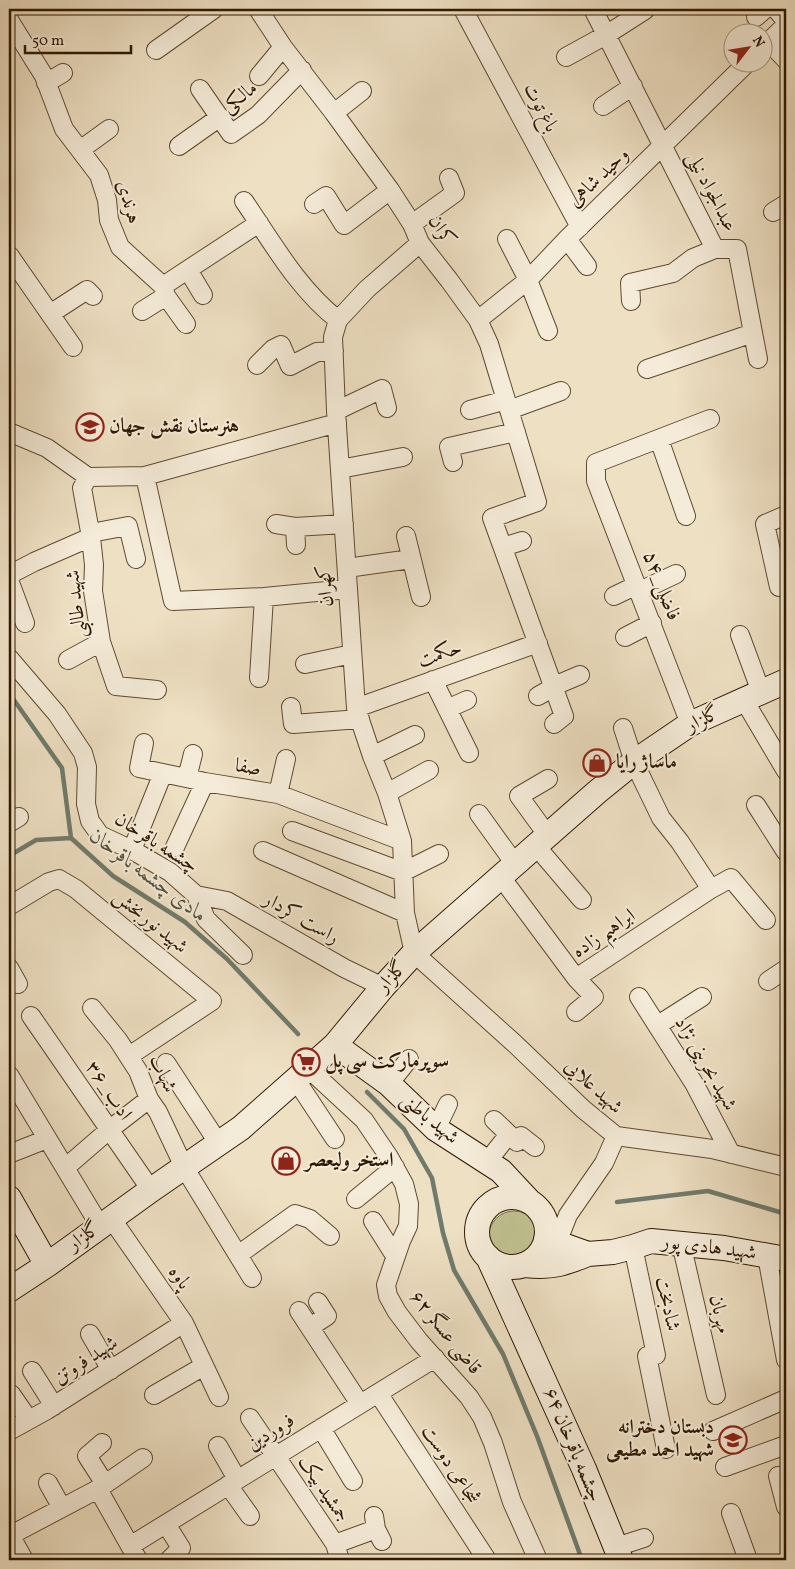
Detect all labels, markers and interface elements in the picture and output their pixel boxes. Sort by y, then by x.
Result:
scale bar [25,22,131,54]
north arrow [722,22,772,72]
text: 50 m [32,31,64,52]
text: N [747,33,769,51]
street label: مالکی [216,75,264,121]
street label: باغ توت [514,78,565,139]
street label: وحید شاهی [562,142,636,214]
street label: عبدالجواد نیلی [679,147,743,237]
street label: هرندی [108,177,148,227]
street label: کران [420,210,462,252]
school or university icon: هنرستان نقش جهان [75,412,105,442]
place label: هنرستان نقش جهان [109,413,239,441]
street label: ۵۴_فاضلی [635,547,687,625]
street label: کهران [311,564,341,608]
street label: شهید طالبی [60,568,95,639]
street label: حکمت [414,634,466,676]
street label: گلزار [679,700,725,741]
shop icon: ماساژ رایا [582,748,612,778]
place label: ماساژ رایا [616,749,677,777]
street label: صفا [233,752,263,784]
street label: چشمه باقرخان [109,805,203,881]
water label: مادی چشمه باقرخان [83,822,213,930]
street label: شهید نوربخش [107,883,193,961]
street label: راست کردار [256,885,344,952]
street label: ابراهیم زاده [567,903,644,969]
street label: گلزار [369,955,414,1001]
street label: شهید بحرینی نژاد [667,1012,743,1116]
supermarket icon: سوپرمارکت سی پل [291,1047,321,1077]
place label: سوپرمارکت سی پل [325,1048,449,1076]
street label: شهاب [141,1050,183,1098]
street label: شهید علایی [557,1053,629,1121]
street label: ۳۶_ادب [78,1056,138,1126]
street label: شهید باطنی [394,1087,464,1151]
shop icon: استخر ولیعصر [271,1146,301,1176]
place label: استخر ولیعصر [303,1147,394,1175]
street label: گلزار [60,1216,106,1260]
street label: شهید هادی پور [658,1228,758,1268]
street label: پاوه [161,1260,198,1297]
street label: شادبخت [648,1274,686,1334]
street label: قاضی عسگر ۶۲ [402,1285,488,1381]
street label: مهربان [701,1292,737,1336]
street label: شهید فروتن [48,1330,124,1392]
street label: چشمه باقرخان ۶۴ [535,1383,609,1507]
street label: فروردین [242,1407,300,1459]
place label: دبستان دخترانه شهید احمد مطیعی [606,1414,714,1465]
street label: شجاعی دوست [414,1420,486,1510]
school or university icon: دبستان دخترانه شهید احمد مطیعی [718,1425,748,1455]
street label: جمشید بیک [290,1450,356,1528]

